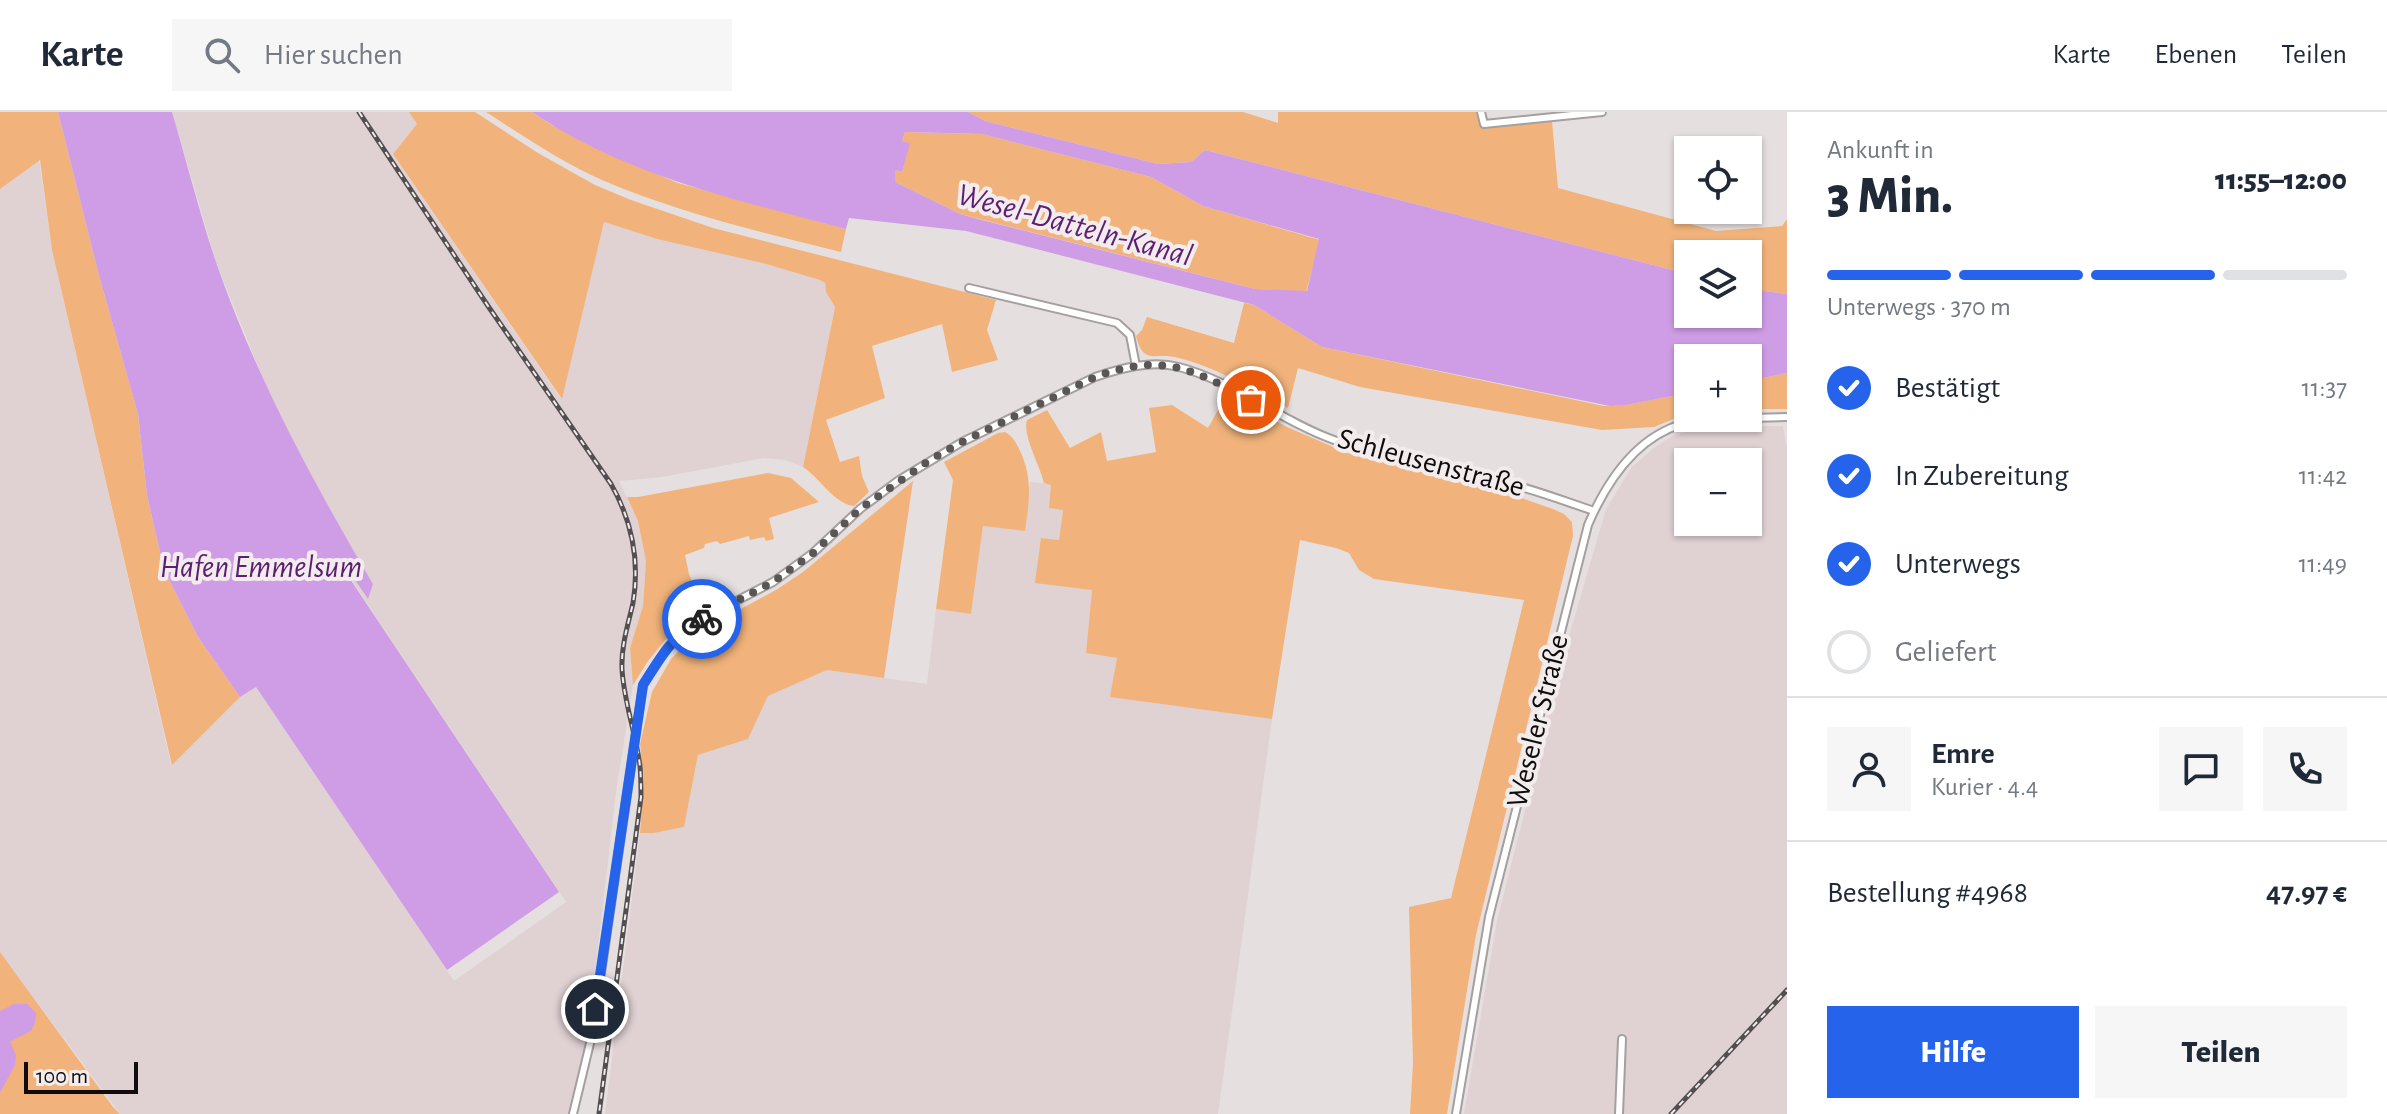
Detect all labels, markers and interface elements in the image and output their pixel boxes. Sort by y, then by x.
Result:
search box [172,19,732,91]
icon: search [200,33,244,77]
text: Karte [40,36,124,74]
text: Hier suchen [264,40,403,70]
text: Karte [2052,41,2111,69]
text: Ebenen [2155,41,2237,69]
text: Teilen [2281,41,2347,69]
map controls [1674,136,1762,536]
button: locate [1674,136,1762,224]
text: Ankunft in [1827,137,1934,163]
text: 11:55–12:00 [2215,165,2347,195]
text: 3 Min. [1827,170,1953,222]
water label: Wesel-Datteln-Kanal [954,178,1196,272]
button: layers [1674,240,1762,328]
text: Unterwegs · 370 m [1827,294,2011,320]
button: + [1674,344,1762,432]
pin [1217,366,1285,434]
icon: check [1827,366,1871,410]
text: Bestätigt [1895,373,2000,403]
text: 11:37 [2302,375,2347,401]
icon: bag [1229,378,1273,422]
street label: Schleusenstraße [1334,424,1528,502]
button: − [1674,448,1762,536]
icon: check [1827,454,1871,498]
text: In Zubereitung [1895,461,2069,491]
text: 11:42 [2299,463,2347,489]
icon: check [1827,542,1871,586]
text: Unterwegs [1895,549,2021,579]
water label: Hafen Emmelsum [160,551,362,583]
text: 11:49 [2298,551,2347,577]
courier [662,579,742,659]
icon: bike [680,597,724,641]
street label: Weseler Straße [1502,631,1574,811]
text: Geliefert [1895,637,1996,667]
button: person [1827,727,1911,811]
button: chat [2159,727,2243,811]
button: phone [2263,727,2347,811]
text: Emre [1931,739,1995,769]
text: Kurier · 4.4 [1931,774,2038,800]
text: Bestellung #4968 [1827,878,2028,908]
text: 47.97 € [2266,878,2347,908]
pin [561,975,629,1043]
icon: home [573,987,617,1031]
button: Hilfe [1827,1006,2079,1098]
button: Teilen [2095,1006,2347,1098]
scale bar [24,1058,138,1094]
text: 100 m [36,1065,88,1087]

